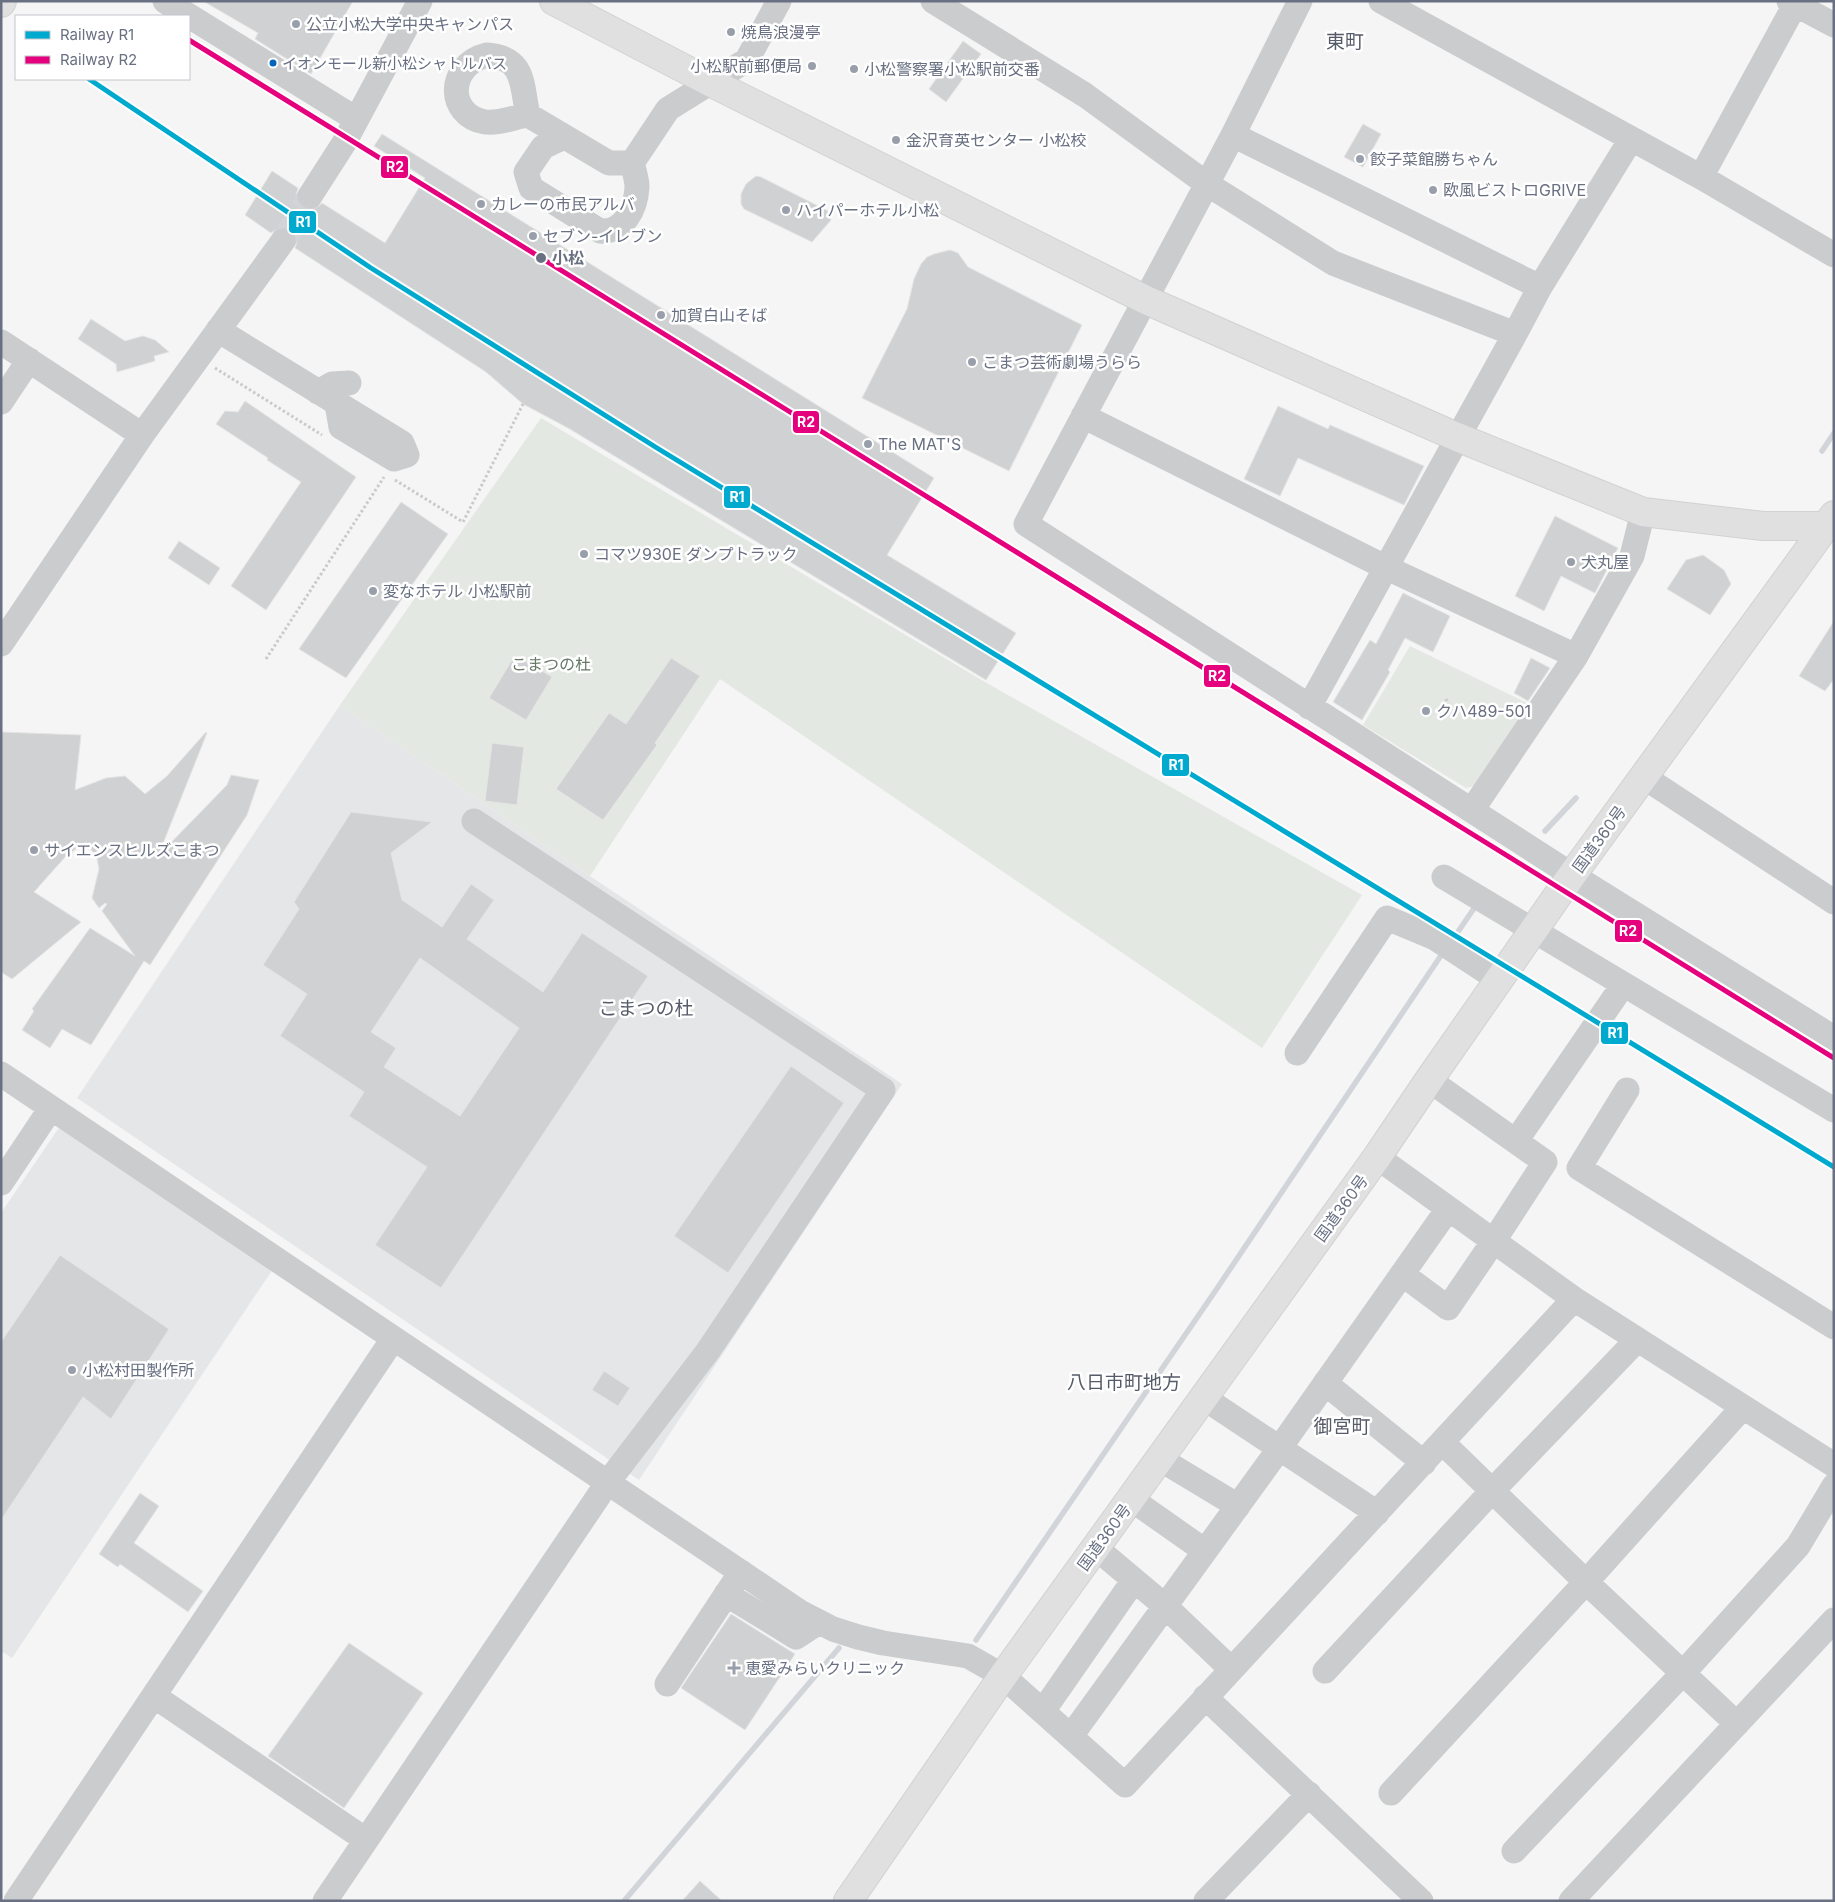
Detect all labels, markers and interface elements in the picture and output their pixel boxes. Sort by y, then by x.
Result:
place label: 公立小松大学中央キャンパス [306,14,514,34]
legend [15,15,190,80]
marker: 公立小松大学中央キャンパス [290,18,302,30]
place label: 焼鳥浪漫亭 [741,22,821,42]
text: Railway R1 [60,25,134,44]
marker: 焼鳥浪漫亭 [725,26,737,38]
district label: 東町 [1326,30,1364,53]
text: Railway R2 [60,50,137,69]
place label: イオンモール新小松シャトルバス [282,54,507,73]
place label: 小松駅前郵便局 [690,56,802,76]
marker: イオンモール新小松シャトルバス [268,58,278,68]
place label: 小松警察署小松駅前交番 [864,59,1040,79]
marker: 小松駅前郵便局 [806,60,818,72]
marker: 小松警察署小松駅前交番 [848,63,860,75]
place label: 金沢育英センター 小松校 [906,130,1087,150]
marker: 金沢育英センター 小松校 [890,134,902,146]
place label: 餃子菜館勝ちゃん [1370,149,1498,169]
marker: 餃子菜館勝ちゃん [1354,153,1366,165]
line badge: R2 [380,155,409,179]
text: R2 [386,158,404,175]
place label: 欧風ビストロGRIVE [1443,180,1586,200]
marker: 欧風ビストロGRIVE [1427,184,1439,196]
place label: カレーの市民アルバ [491,194,635,214]
marker: カレーの市民アルバ [475,198,487,210]
place label: ハイパーホテル小松 [796,200,939,220]
marker: ハイパーホテル小松 [780,204,792,216]
line badge: R1 [288,210,317,234]
text: R1 [295,213,311,230]
place label: セブン-イレブン [543,226,662,246]
marker: セブン-イレブン [527,230,539,242]
place label: 小松 [552,248,584,268]
marker: 小松 [534,251,548,265]
place label: 加賀白山そば [671,305,767,325]
marker: 加賀白山そば [655,309,667,321]
place label: こまつ芸術劇場うらら [982,352,1142,372]
marker: こまつ芸術劇場うらら [966,356,978,368]
line badge: R2 [792,410,820,434]
text: R2 [797,413,815,430]
place label: The MAT'S [878,434,961,454]
marker: The MAT'S [862,438,874,450]
line badge: R1 [723,485,751,509]
text: R1 [729,488,745,505]
place label: コマツ930E ダンプトラック [594,544,798,564]
marker: コマツ930E ダンプトラック [578,548,590,560]
place label: 犬丸屋 [1581,552,1629,572]
marker: 犬丸屋 [1565,556,1577,568]
place label: 変なホテル 小松駅前 [383,581,532,601]
marker: 変なホテル 小松駅前 [367,585,379,597]
park label: こまつの杜 [511,654,591,674]
line badge: R2 [1203,664,1231,688]
text: R2 [1208,667,1226,684]
place label: クハ489-501 [1436,701,1531,721]
marker: クハ489-501 [1420,705,1432,717]
line badge: R1 [1161,753,1190,777]
text: R1 [1168,756,1184,773]
street label: 国道360号 [1568,802,1630,876]
place label: サイエンスヒルズこまつ [44,840,220,860]
marker: サイエンスヒルズこまつ [28,844,40,856]
line badge: R2 [1614,919,1643,943]
text: R2 [1619,922,1637,939]
district label: こまつの杜 [598,997,694,1020]
line badge: R1 [1600,1021,1629,1045]
text: R1 [1607,1024,1623,1041]
street label: 国道360号 [1310,1171,1372,1245]
place label: 小松村田製作所 [82,1360,194,1380]
marker: 小松村田製作所 [66,1364,78,1376]
district label: 八日市町地方 [1067,1371,1181,1394]
district label: 御宮町 [1313,1415,1371,1438]
street label: 国道360号 [1073,1500,1135,1574]
place label: 恵愛みらいクリニック [745,1658,905,1678]
marker: 恵愛みらいクリニック [727,1661,741,1675]

